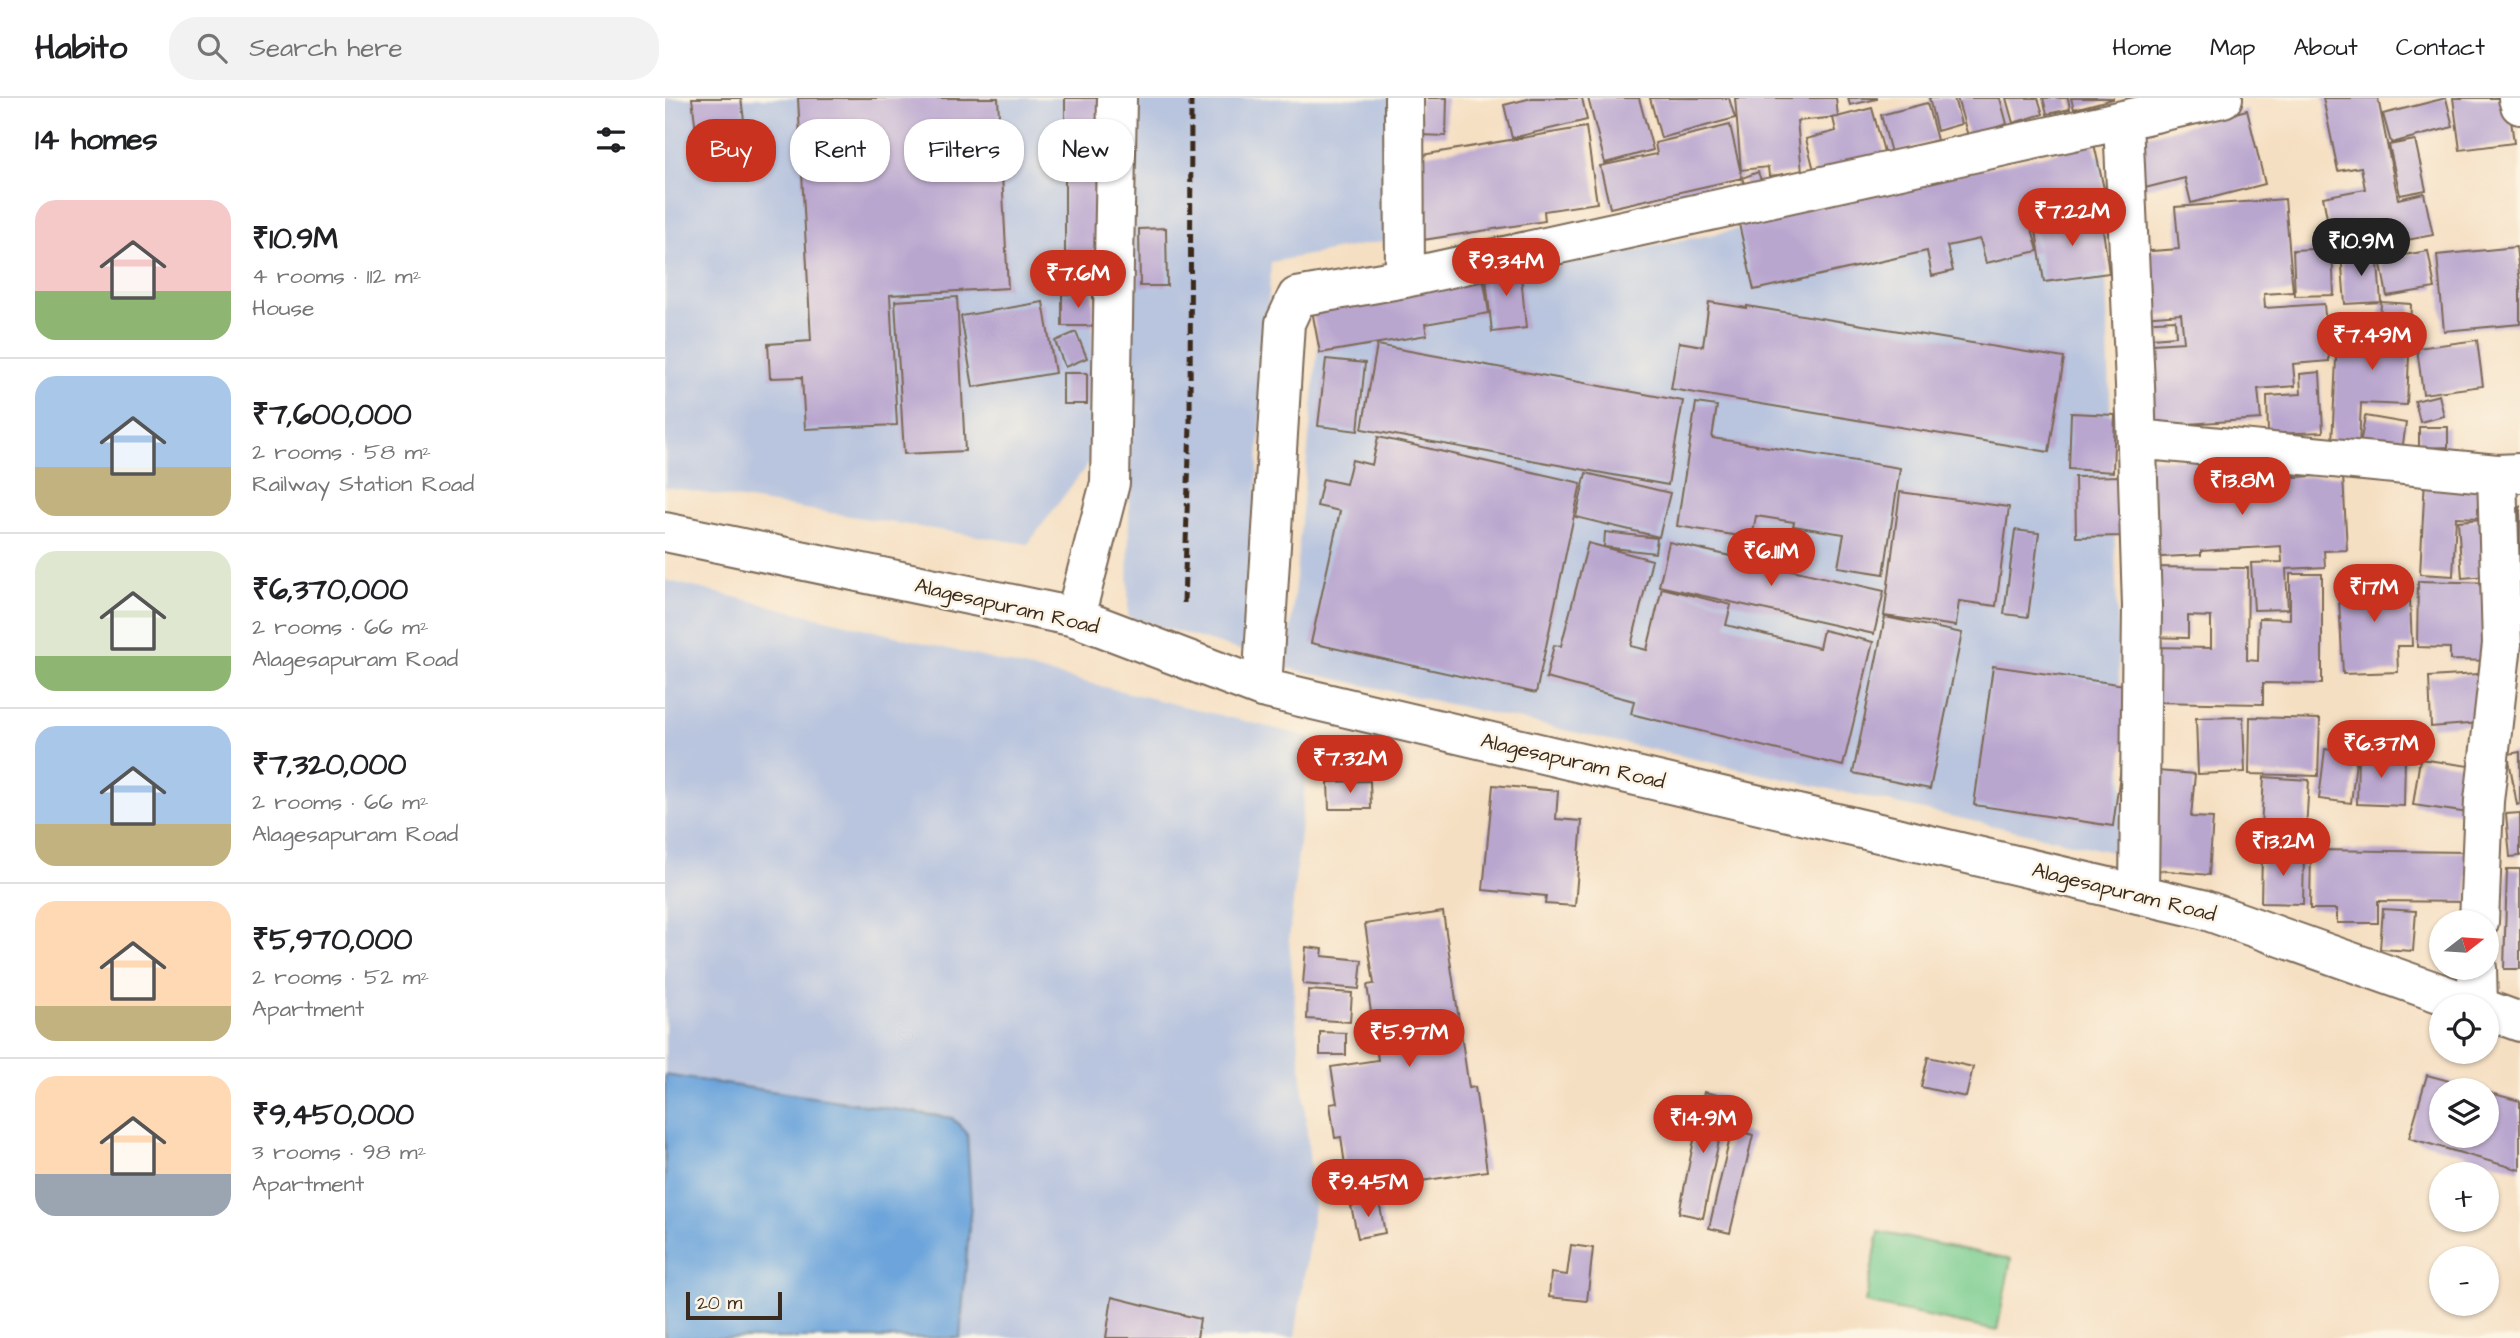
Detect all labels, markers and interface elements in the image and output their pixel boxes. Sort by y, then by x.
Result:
search box [169,17,659,80]
text: Habito [35,25,127,71]
icon: search [193,29,231,67]
text: Search here [249,30,403,66]
text: Home [2112,31,2172,65]
text: Map [2210,31,2255,65]
text: About [2293,31,2358,65]
text: Contact [2396,31,2485,65]
text: 14 homes [35,119,158,161]
chip: Buy [686,119,776,182]
chip: Rent [790,119,890,182]
chip: Filters [904,119,1024,182]
chip: New [1038,119,1134,182]
icon: filters [592,121,630,159]
pin: ₹7.22M [2015,188,2129,248]
text: ₹7.22M [2034,195,2110,227]
text: ₹10.9M [252,218,338,260]
pin: ₹10.9M [2304,218,2418,278]
text: ₹10.9M [2328,225,2394,257]
icon: home [91,228,175,312]
pin: ₹9.34M [1449,238,1563,298]
text: ₹9.34M [1468,245,1544,277]
pin: ₹7.6M [1029,250,1127,310]
text: ₹7.6M [1046,257,1110,289]
text: 4 rooms · 112 m² [252,260,421,292]
text: House [252,292,315,324]
pin: ₹7.49M [2315,313,2429,372]
text: ₹7.49M [2333,319,2411,351]
text: ₹7,600,000 [252,394,412,436]
icon: home [91,404,175,488]
text: 2 rooms · 58 m² [252,436,431,468]
pin: ₹13.8M [2185,458,2299,517]
text: ₹13.8M [2210,464,2274,496]
text: Railway Station Road [252,468,474,500]
pin: ₹6.11M [1714,528,1828,588]
text: ₹6.11M [1743,535,1799,567]
pin: ₹17M [2333,564,2415,624]
text: ₹6,370,000 [252,569,408,611]
street label: Alagesapuram Road [911,571,1102,643]
text: ₹17M [2349,571,2399,603]
icon: home [91,579,175,663]
text: 2 rooms · 66 m² [252,611,429,643]
text: Alagesapuram Road [252,643,458,675]
pin: ₹6.37M [2324,720,2438,780]
street label: Alagesapuram Road [1477,726,1668,798]
text: ₹6.37M [2343,727,2419,759]
pin: ₹7.32M [1293,736,1407,795]
text: ₹7.32M [1313,742,1387,774]
text: ₹7,320,000 [252,744,406,786]
icon: home [91,754,175,838]
text: 2 rooms · 66 m² [252,786,429,818]
text: Alagesapuram Road [252,818,458,850]
pin: ₹13.2M [2226,818,2340,878]
text: ₹13.2M [2251,825,2315,857]
street label: Alagesapuram Road [2029,855,2219,931]
north arrow [2429,910,2499,980]
map controls [2429,910,2499,1316]
text: ₹5,970,000 [252,919,412,961]
icon: home [91,929,175,1013]
text: 2 rooms · 52 m² [252,961,429,993]
text: Apartment [252,993,364,1025]
button: locate [2429,994,2499,1064]
pin: ₹5.97M [1352,1010,1466,1069]
text: ₹5.97M [1370,1016,1448,1048]
button: layers [2429,1078,2499,1148]
text: ₹9,450,000 [252,1094,414,1136]
pin: ₹14.9M [1646,1096,1760,1155]
text: ₹14.9M [1669,1102,1737,1134]
icon: home [91,1104,175,1188]
text: 3 rooms · 98 m² [252,1136,426,1168]
pin: ₹9.45M [1311,1160,1425,1219]
button: + [2429,1162,2499,1232]
text: ₹9.45M [1328,1166,1408,1198]
text: Apartment [252,1168,364,1200]
button: − [2429,1246,2499,1316]
scale bar [686,1289,782,1321]
text: 20 m [697,1290,742,1317]

